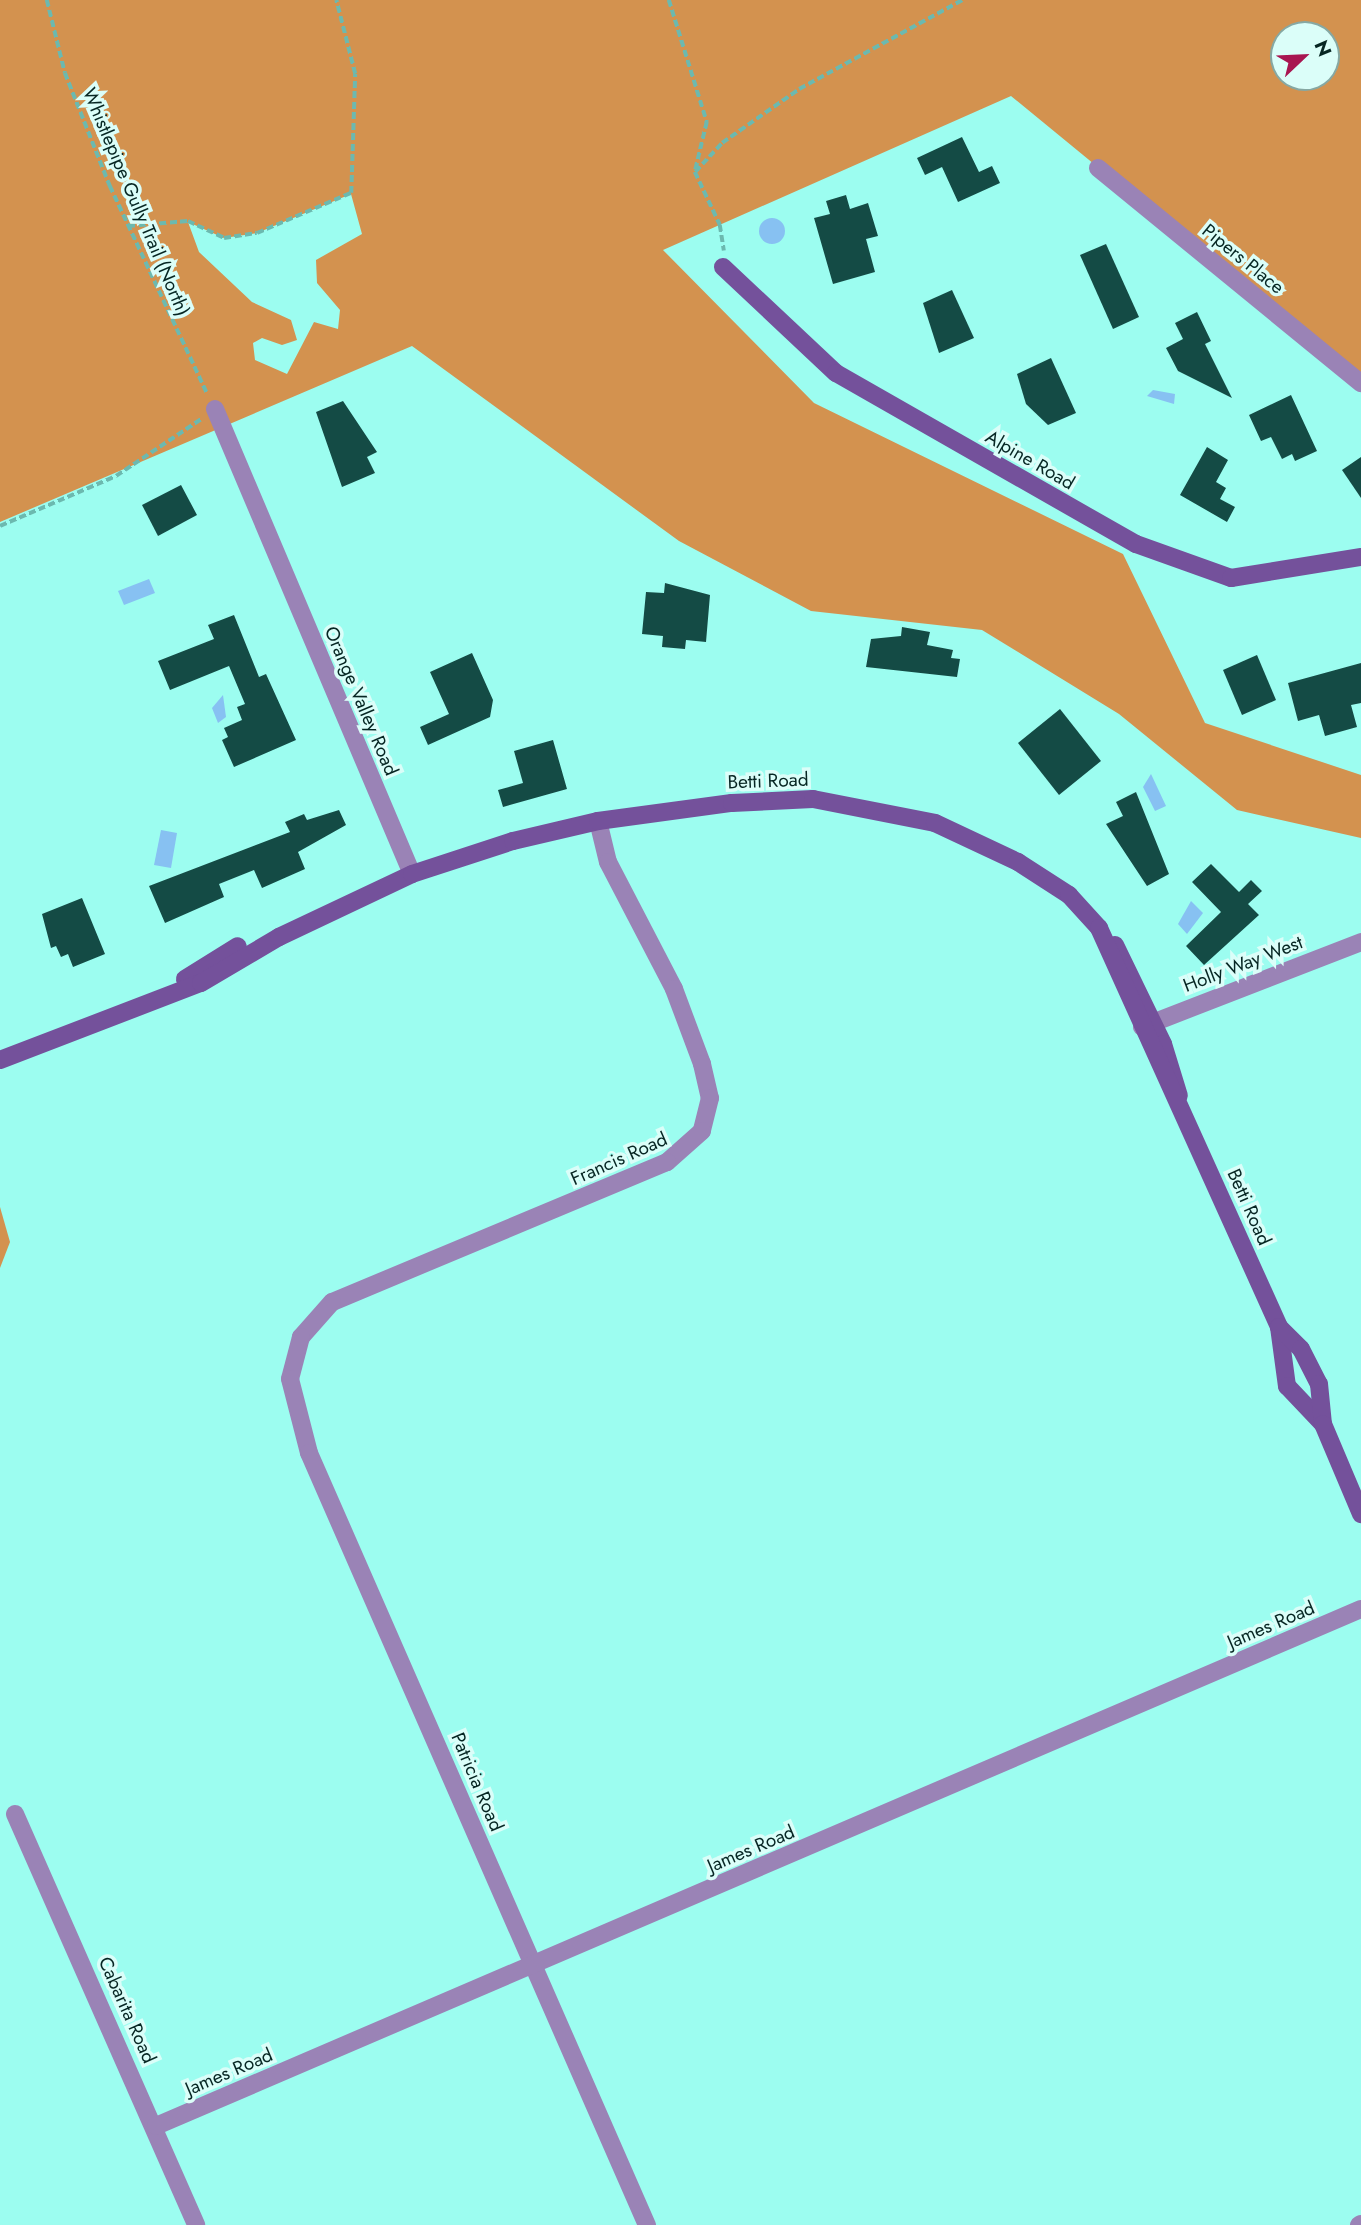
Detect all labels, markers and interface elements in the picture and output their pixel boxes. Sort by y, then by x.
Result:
north arrow [1270,21,1340,91]
text: N [1308,36,1338,61]
street label: Whistlepipe Gully Trail (North) [78,85,194,319]
street label: Pipers Place [1198,219,1288,299]
street label: Alpine Road [981,425,1079,495]
street label: Orange Valley Road [319,623,403,779]
street label: Betti Road [727,768,809,794]
street label: Holly Way West [1180,931,1306,997]
street label: Francis Road [567,1128,671,1190]
street label: Betti Road [1222,1165,1276,1249]
street label: James Road [1224,1596,1318,1654]
street label: Patricia Road [446,1729,508,1835]
street label: James Road [704,1820,798,1878]
street label: Cabarita Road [93,1953,161,2067]
street label: James Road [182,2043,276,2101]

